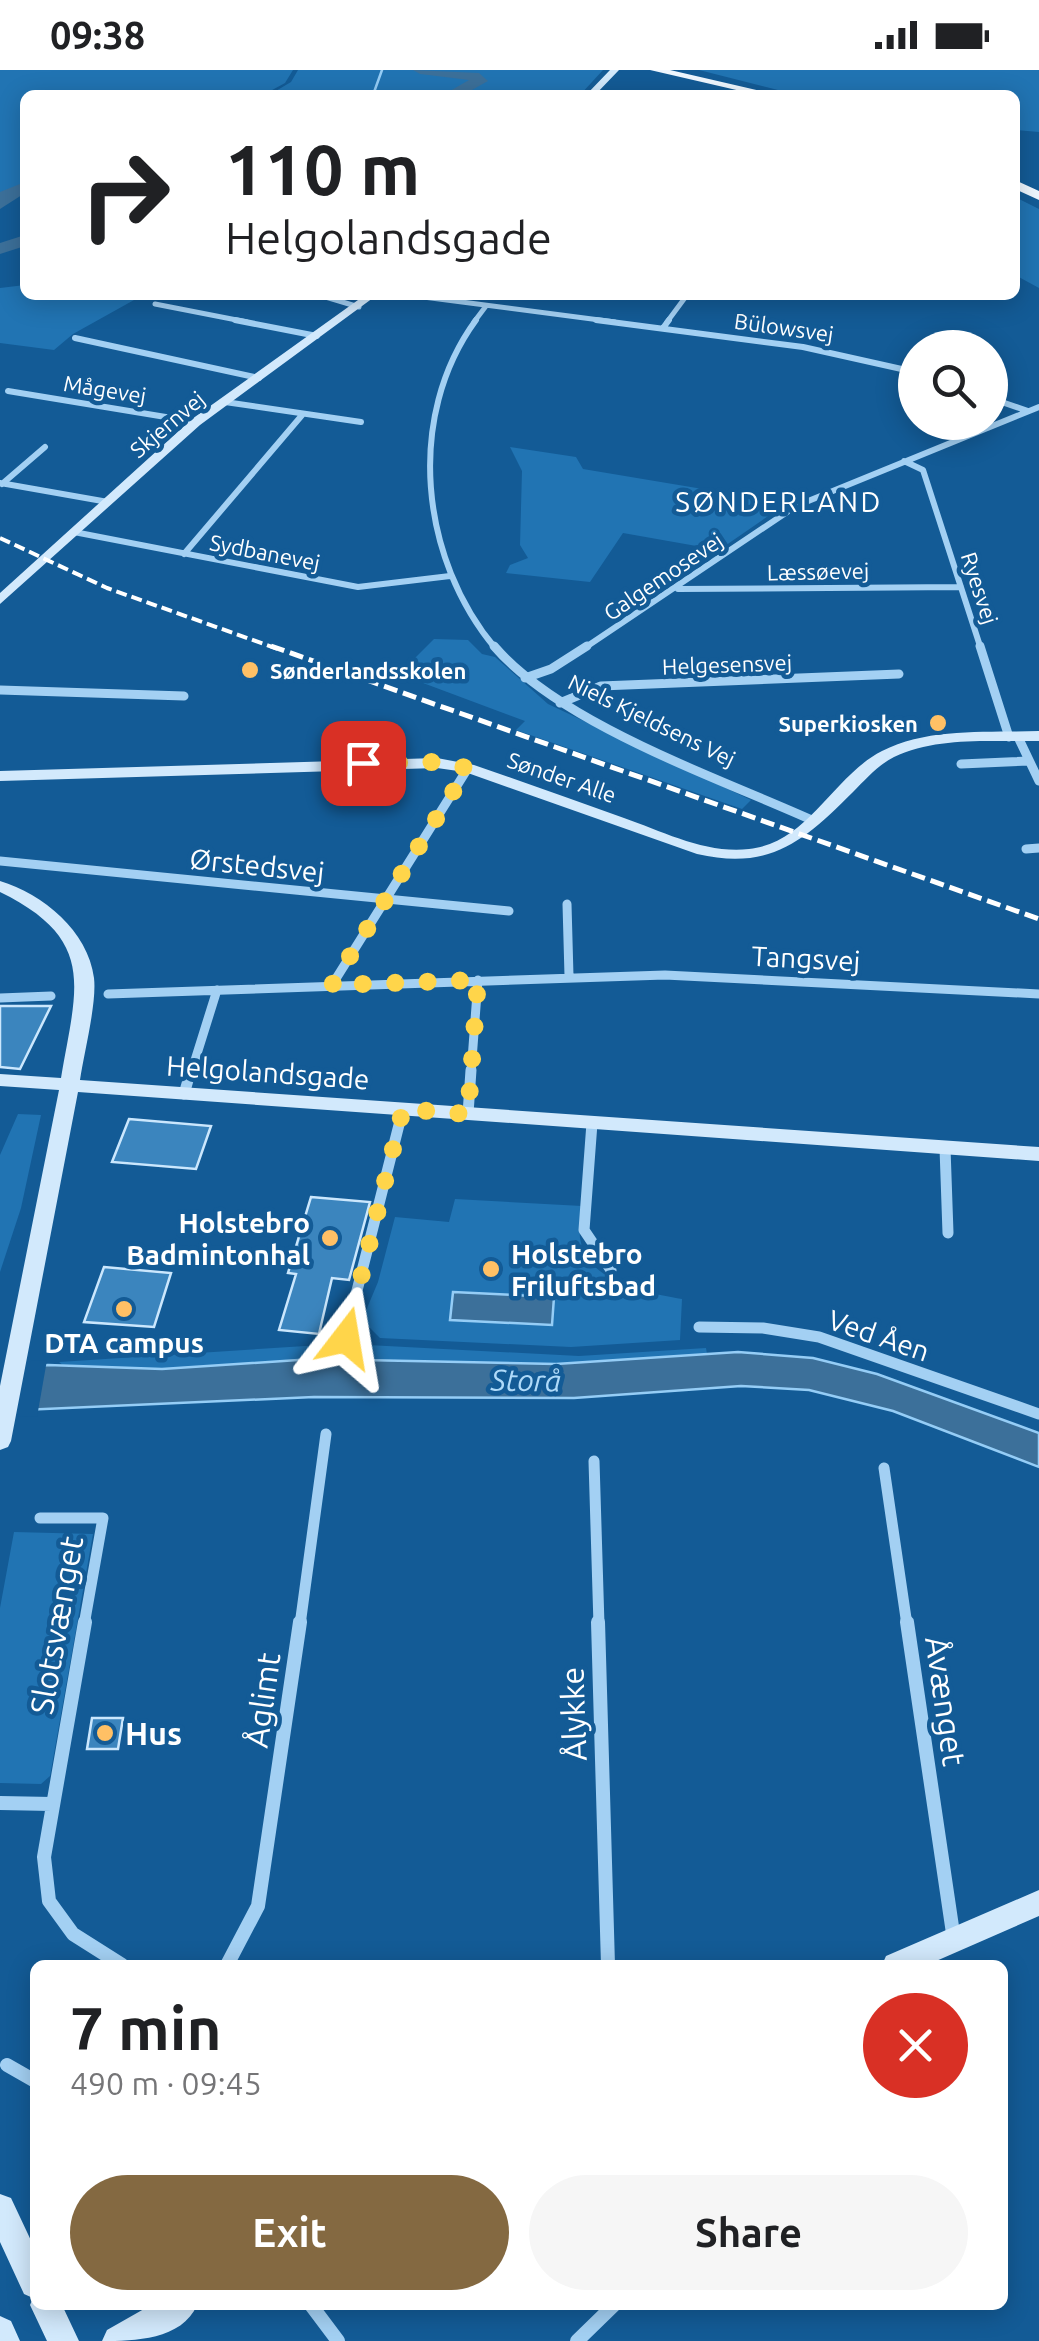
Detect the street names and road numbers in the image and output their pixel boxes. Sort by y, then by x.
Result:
street label: Bülowsvej [733,308,835,346]
street label: Mågevej [62,370,148,408]
street label: Skjernvej [125,386,209,462]
street label: Galgemosevej [599,527,727,625]
street label: Sydbanevej [208,529,322,575]
street label: Ryesvej [957,549,1003,627]
street label: Læssøevej [767,558,869,584]
street label: Helgesensvej [662,649,792,679]
street label: Niels Kjeldsens Vej [564,669,740,771]
street label: Sønder Alle [504,747,620,807]
street label: Ørstedsvej [188,843,326,887]
street label: Tangsvej [751,940,861,976]
street label: Helgolandsgade [165,1049,371,1095]
street label: Ved Åen [824,1303,934,1367]
street label: Slotsvænget [23,1533,89,1717]
street label: Åvænget [919,1634,973,1768]
street label: Åglimt [238,1650,287,1750]
street label: Ålykke [553,1666,593,1762]

